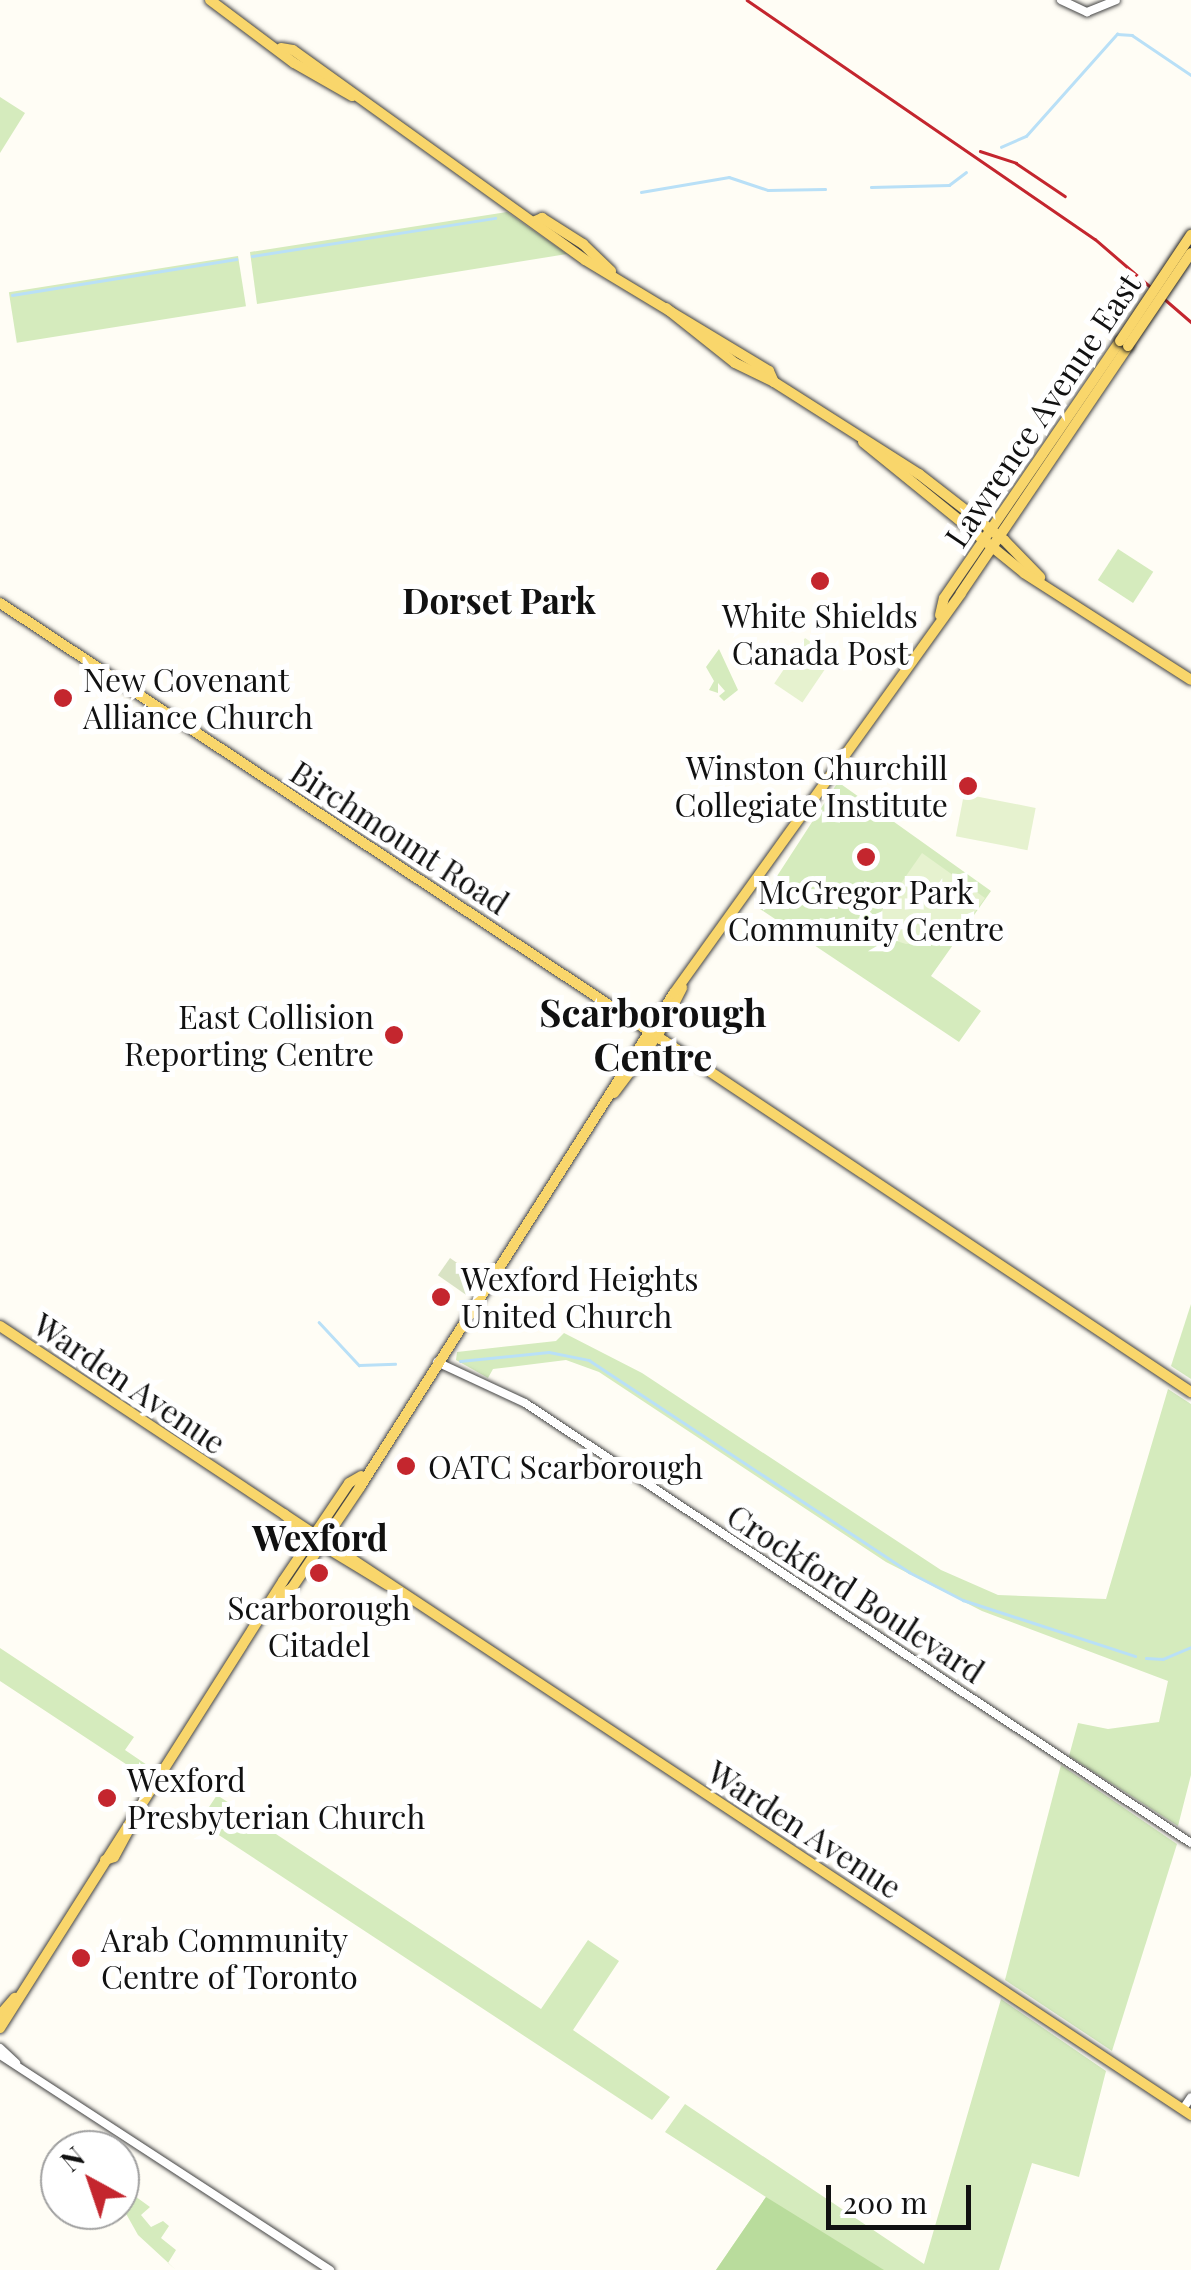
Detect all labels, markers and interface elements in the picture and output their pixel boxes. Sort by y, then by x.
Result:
street label: Lawrence Avenue East [936,266,1148,554]
marker: White Shields Canada Post [809,570,831,592]
district label: Dorset Park [402,579,596,621]
place label: White Shields Canada Post [722,597,918,672]
place label: New Covenant Alliance Church [83,661,313,736]
marker: New Covenant Alliance Church [52,687,74,709]
place label: Winston Churchill Collegiate Institute [674,749,948,824]
street label: Birchmount Road [284,752,516,922]
marker: Winston Churchill Collegiate Institute [957,775,979,797]
marker: McGregor Park Community Centre [855,846,877,868]
place label: McGregor Park Community Centre [727,873,1005,948]
district label: Scarborough Centre [539,989,767,1078]
place label: East Collision Reporting Centre [124,998,374,1073]
marker: East Collision Reporting Centre [383,1024,405,1046]
place label: Wexford Heights United Church [461,1260,698,1335]
marker: Wexford Heights United Church [430,1286,452,1308]
street label: Warden Avenue [26,1304,234,1462]
place label: OATC Scarborough [428,1447,703,1485]
marker: OATC Scarborough [393,1453,419,1479]
street label: Crockford Boulevard [720,1496,992,1690]
district label: Wexford [252,1516,388,1558]
marker: Scarborough Citadel [308,1562,330,1584]
place label: Scarborough Citadel [227,1589,411,1664]
street label: Warden Avenue [700,1752,910,1906]
place label: Wexford Presbyterian Church [127,1761,425,1836]
marker: Wexford Presbyterian Church [96,1787,118,1809]
place label: Arab Community Centre of Toronto [101,1921,359,1996]
marker: Arab Community Centre of Toronto [70,1947,92,1969]
north arrow [40,2130,140,2230]
text: N [52,2137,91,2179]
scale bar [831,2165,976,2227]
text: 200 m [843,2182,927,2222]

